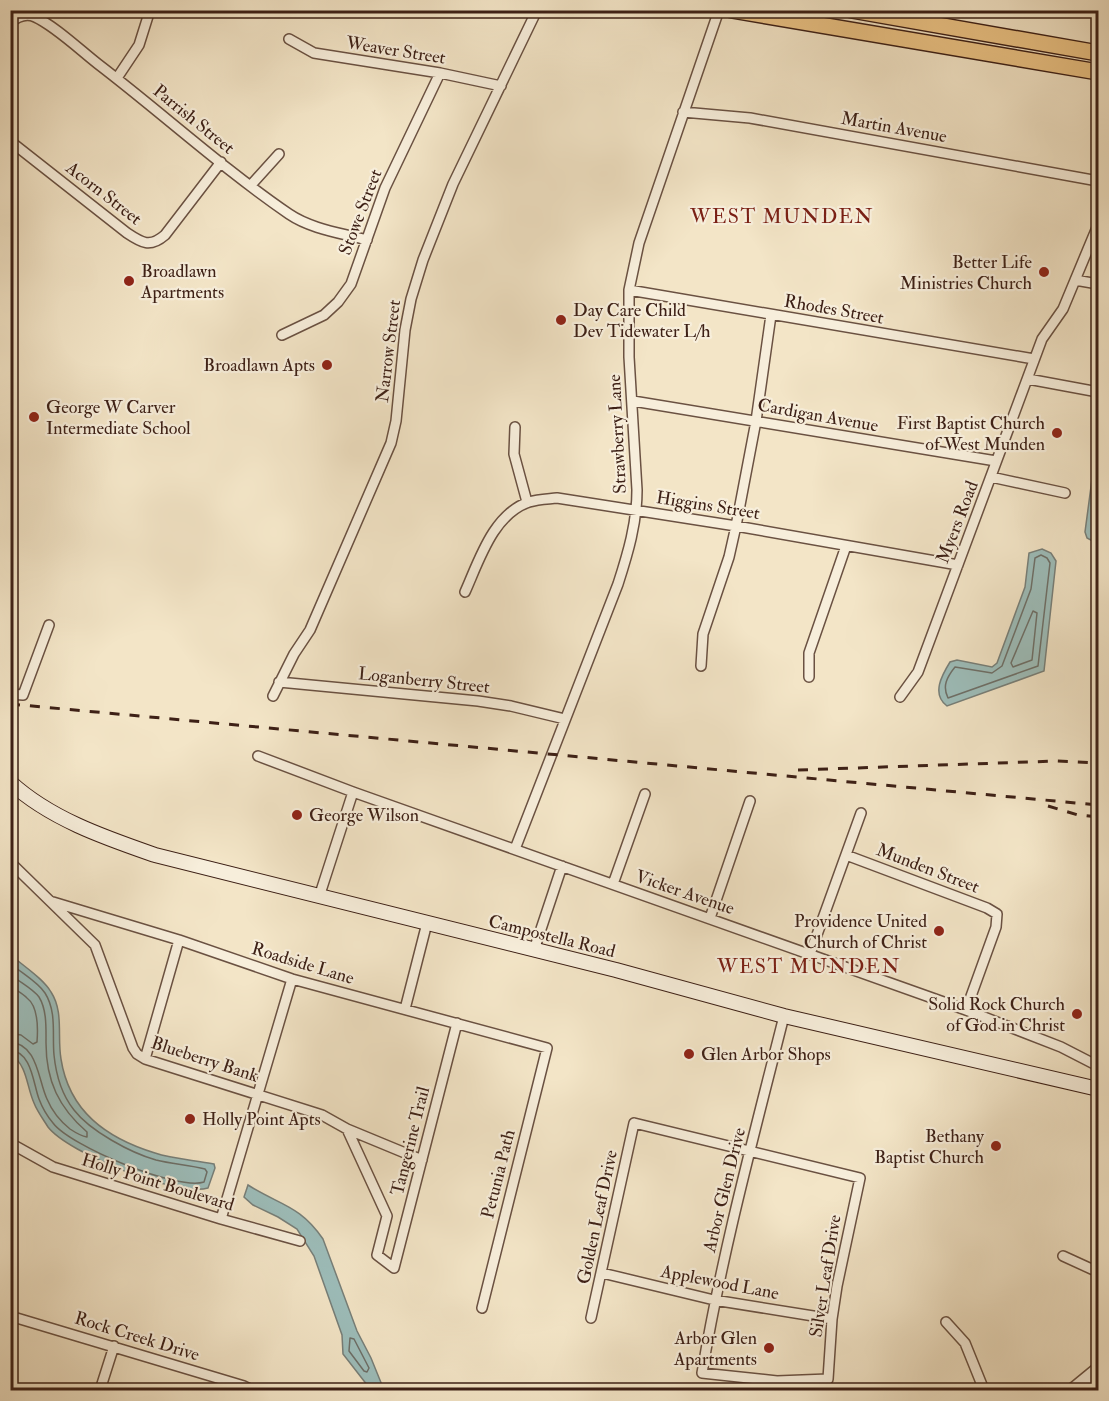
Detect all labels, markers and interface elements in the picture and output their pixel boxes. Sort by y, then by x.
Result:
street label: Weaver Street [344,31,447,70]
street label: Parrish Street [148,79,239,159]
street label: Martin Avenue [839,107,949,148]
street label: Acorn Street [60,156,147,230]
street label: Stowe Street [334,166,387,258]
district label: WEST MUNDEN [689,204,874,229]
place label: Better Life Ministries Church [900,251,1033,295]
place label: Broadlawn Apartments [140,260,224,304]
marker: Better Life Ministries Church [1037,265,1051,279]
marker: Broadlawn Apartments [122,274,136,288]
street label: Rhodes Street [782,289,886,330]
street label: Narrow Street [371,298,406,404]
place label: Day Care Child Dev Tidewater L/h [573,299,711,343]
marker: Day Care Child Dev Tidewater L/h [554,313,568,327]
place label: Broadlawn Apts [203,354,315,377]
marker: Broadlawn Apts [320,358,334,372]
street label: Strawberry Lane [603,373,632,494]
street label: Cardigan Avenue [756,394,881,438]
place label: George W Carver Intermediate School [46,396,191,440]
marker: George W Carver Intermediate School [27,410,41,424]
place label: First Baptist Church of West Munden [897,412,1046,456]
marker: First Baptist Church of West Munden [1050,426,1064,440]
street label: Myers Road [931,477,984,567]
street label: Higgins Street [654,486,762,525]
street label: Loganberry Street [357,662,491,699]
place label: George Wilson [309,804,419,827]
marker: George Wilson [290,808,304,822]
street label: Munden Street [873,838,983,899]
street label: Vicker Avenue [632,865,738,920]
street label: Campostella Road [486,910,618,963]
place label: Providence United Church of Christ [794,910,927,954]
marker: Providence United Church of Christ [932,924,946,938]
street label: Roadside Lane [249,937,357,990]
district label: WEST MUNDEN [716,954,901,979]
place label: Solid Rock Church of God in Christ [928,993,1066,1037]
marker: Solid Rock Church of God in Christ [1070,1007,1084,1021]
street label: Blueberry Bank [148,1031,262,1088]
place label: Glen Arbor Shops [701,1043,831,1066]
marker: Glen Arbor Shops [682,1047,696,1061]
street label: Tangerine Trail [386,1084,435,1198]
place label: Holly Point Apts [202,1108,321,1131]
marker: Holly Point Apts [183,1112,197,1126]
street label: Arbor Glen Drive [698,1125,751,1256]
place label: Bethany Baptist Church [874,1125,985,1169]
street label: Petunia Path [476,1127,521,1221]
marker: Bethany Baptist Church [989,1139,1003,1153]
street label: Golden Leaf Drive [572,1147,623,1286]
street label: Holly Point Boulevard [79,1148,237,1217]
street label: Silver Leaf Drive [804,1213,847,1339]
street label: Applewood Lane [658,1260,781,1305]
street label: Rock Creek Drive [72,1307,203,1367]
place label: Arbor Glen Apartments [673,1327,757,1371]
marker: Arbor Glen Apartments [762,1341,776,1355]

